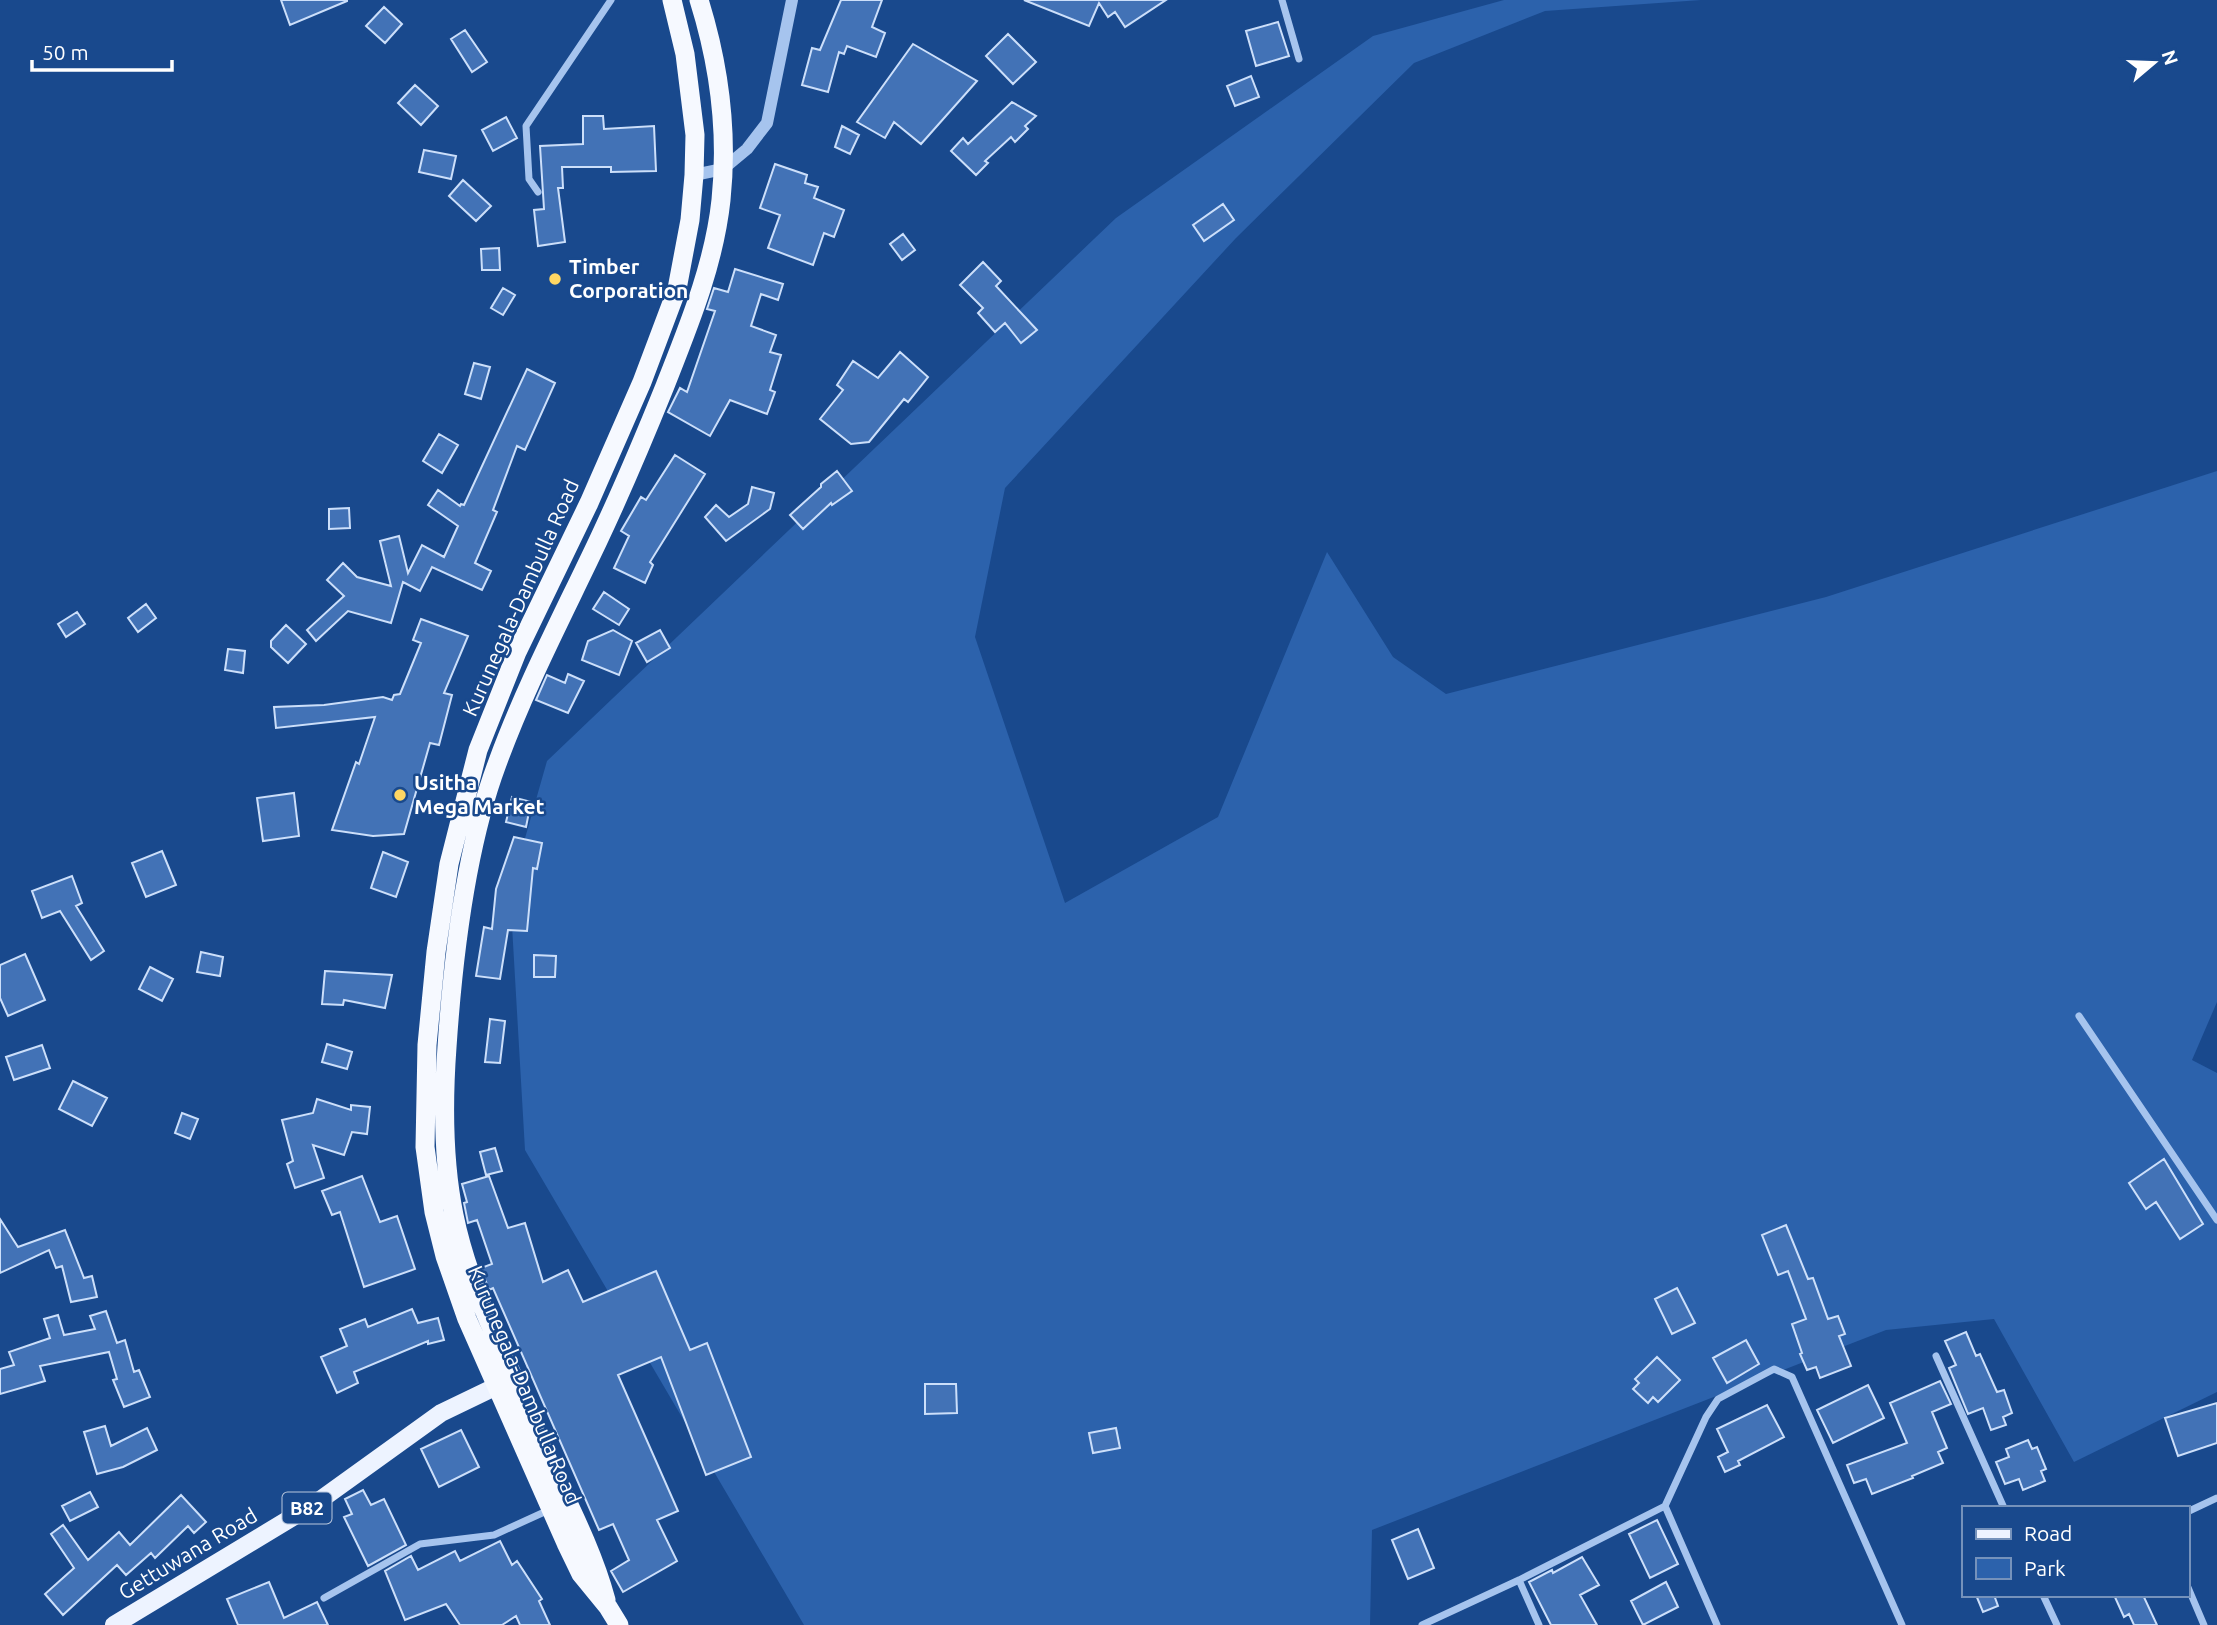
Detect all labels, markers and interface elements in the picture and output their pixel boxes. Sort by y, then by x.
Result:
scale bar [32,28,172,72]
north arrow [2119,28,2189,98]
text: 50 m [42,40,89,64]
text: N [2157,47,2183,68]
place label: Timber Corporation [569,254,688,302]
marker: Timber Corporation [547,271,563,287]
street label: Kurunegala-Dambulla Road [457,476,583,720]
place label: Usitha Mega Market [414,770,545,818]
marker: Usitha Mega Market [392,787,408,803]
street label: Kurunegala-Dambulla Road [464,1262,586,1507]
road number: B82 [282,1492,332,1524]
street label: Gettuwana Road [114,1502,261,1604]
legend [1962,1506,2189,1597]
text: Road [2024,1521,2072,1545]
text: Park [2024,1556,2066,1580]

